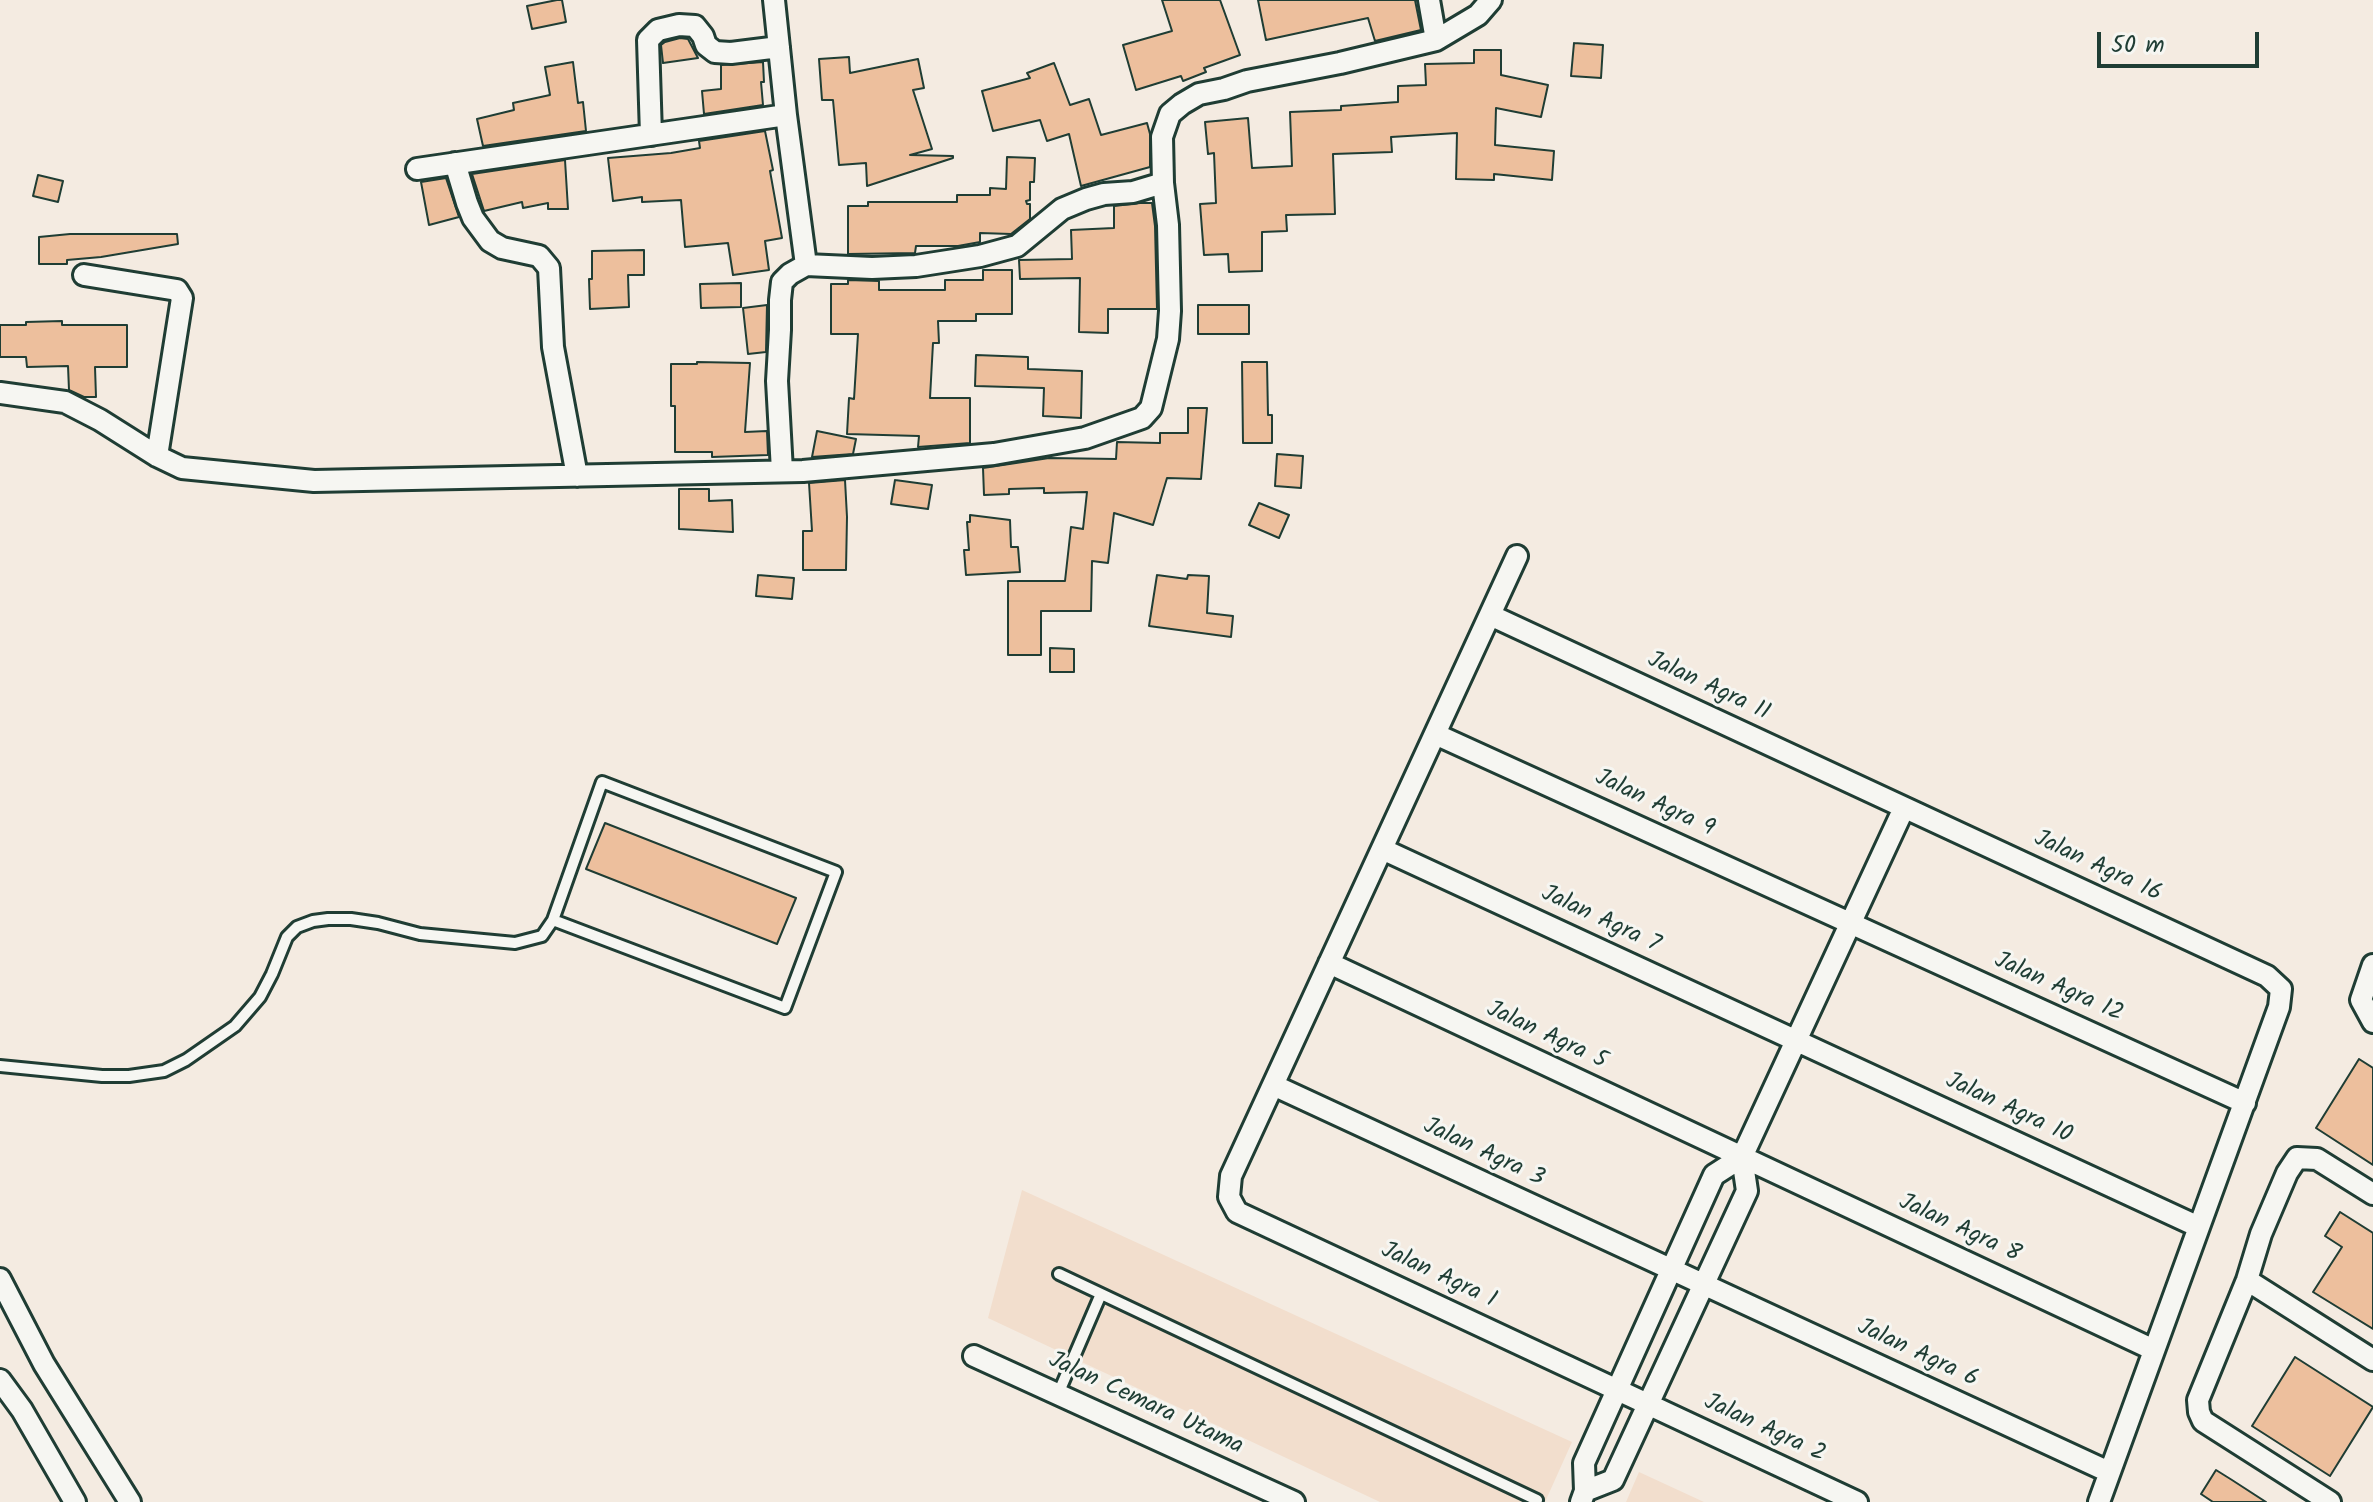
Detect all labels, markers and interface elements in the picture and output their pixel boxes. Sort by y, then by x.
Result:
scale bar [2101,16,2263,66]
text: 50 m [2111,26,2165,65]
street label: Jalan Agra 11 [1642,647,1774,729]
street label: Jalan Agra 9 [1590,765,1718,845]
street label: Jalan Agra 16 [2028,826,2166,910]
street label: Jalan Agra 7 [1536,881,1664,961]
street label: Jalan Agra 12 [1989,948,2127,1030]
street label: Jalan Agra 5 [1481,997,1611,1077]
street label: Jalan Agra 10 [1940,1068,2076,1152]
street label: Jalan Agra 3 [1418,1113,1548,1195]
street label: Jalan Agra 8 [1893,1189,2025,1271]
street label: Jalan Agra 1 [1376,1238,1500,1316]
street label: Jalan Agra 6 [1852,1314,1982,1396]
street label: Jalan Cemara Utama [1043,1347,1247,1463]
street label: Jalan Agra 2 [1699,1389,1829,1471]

